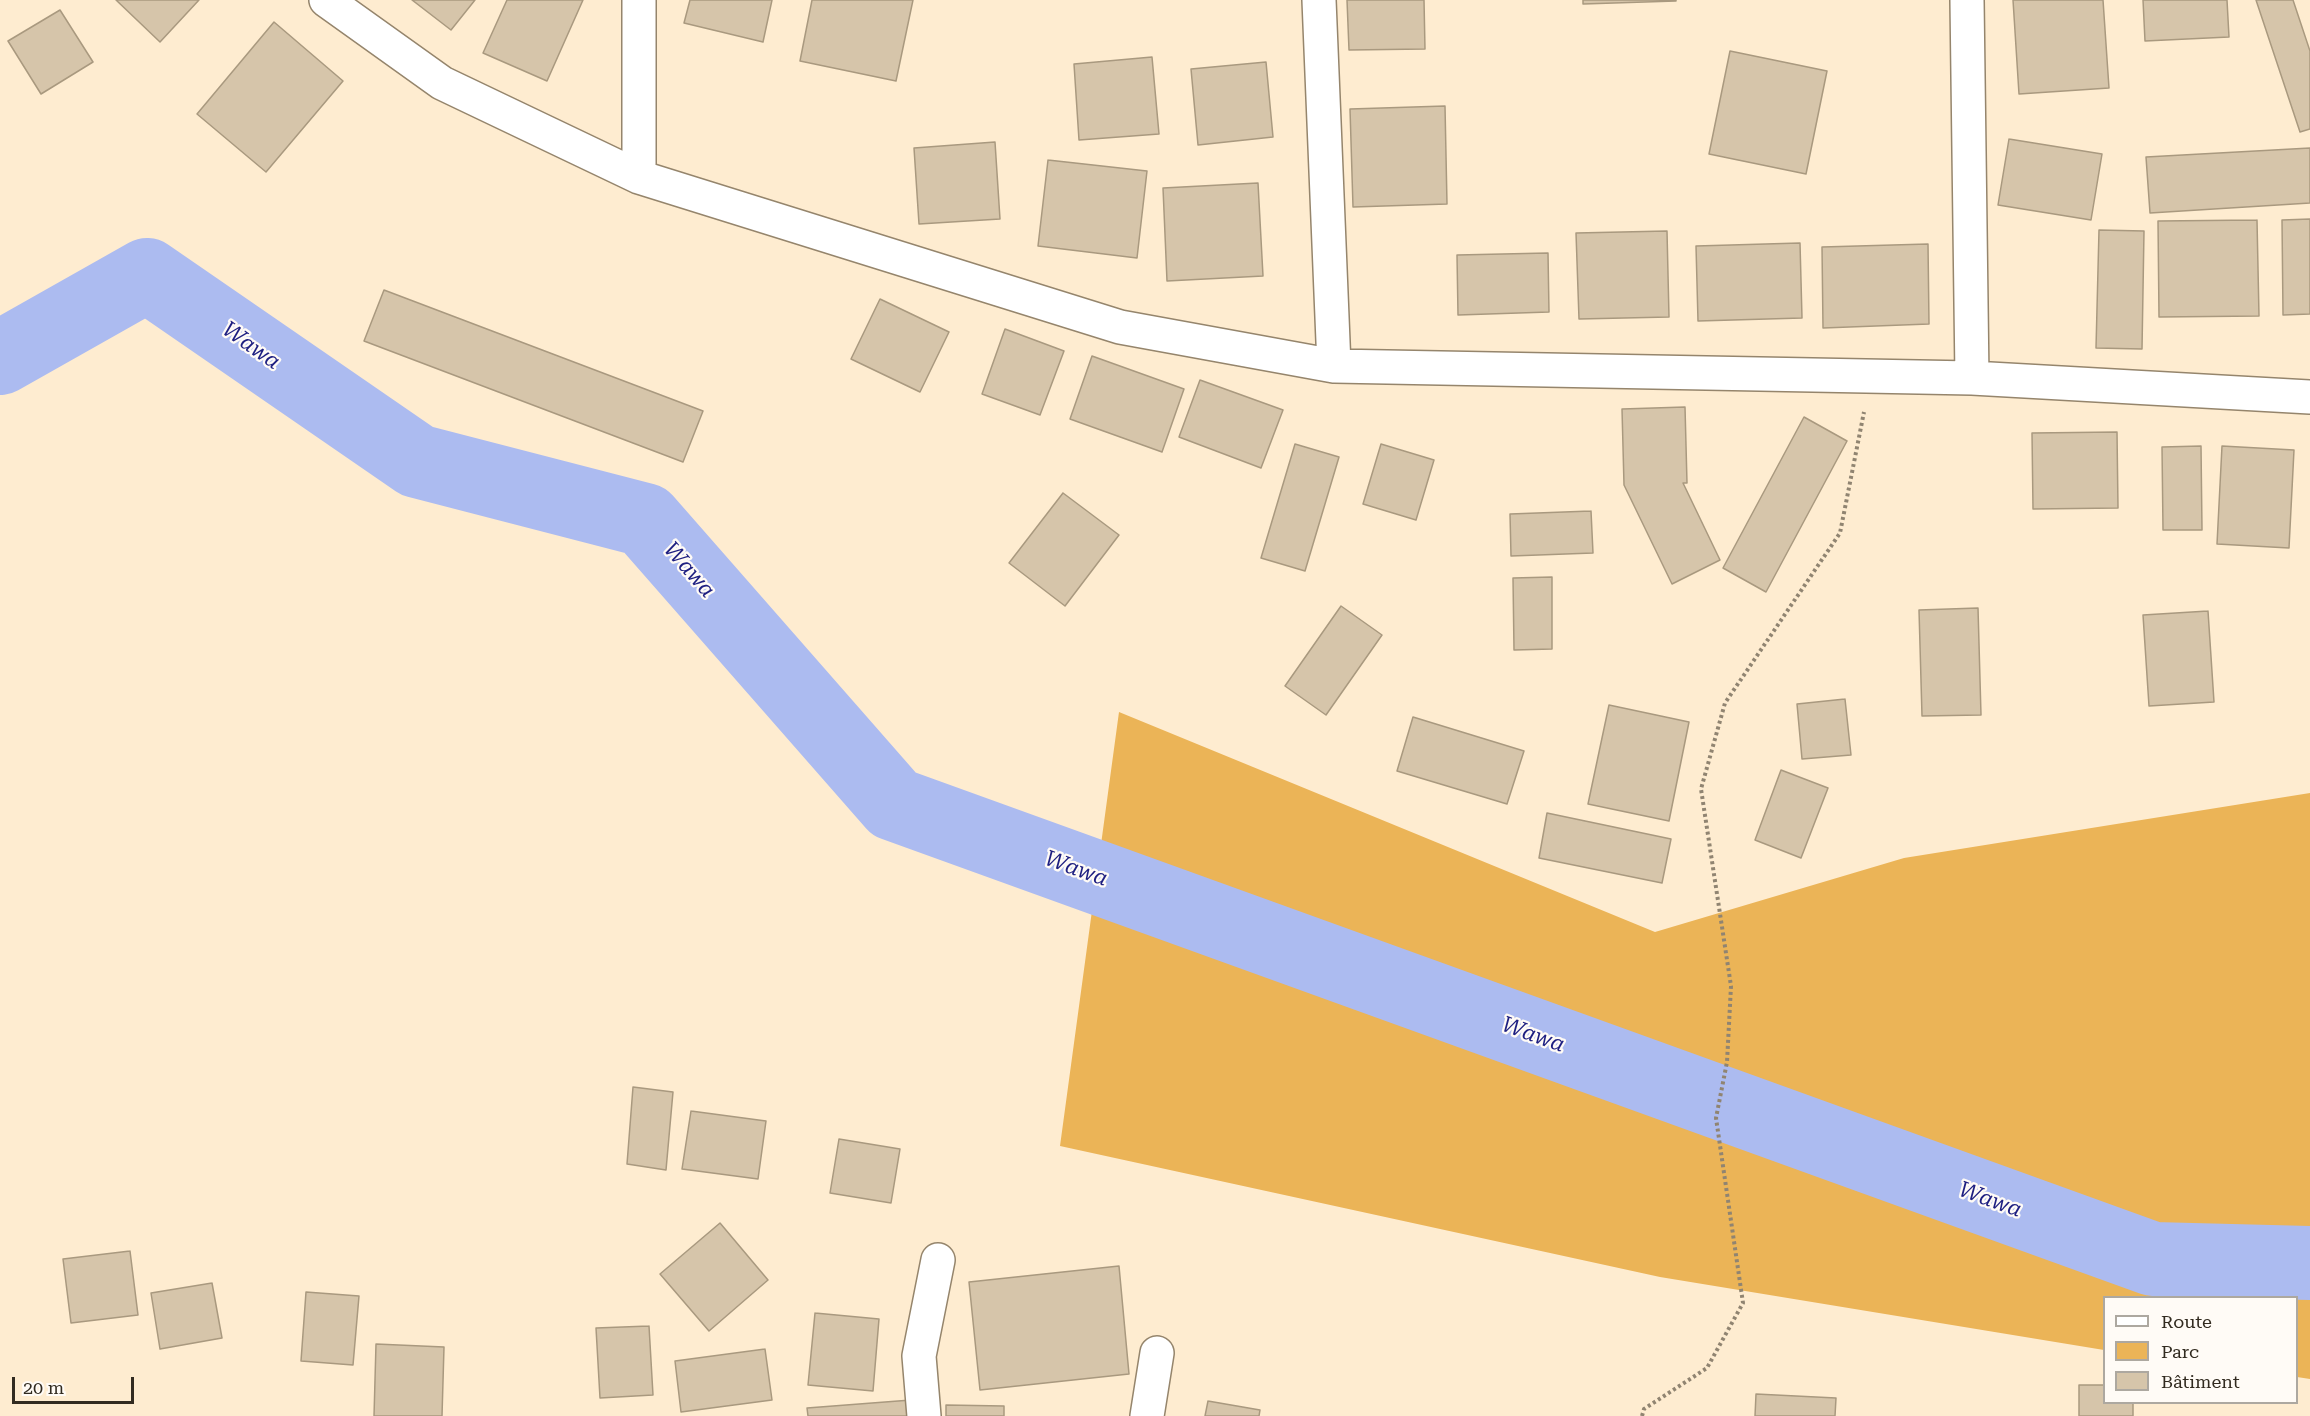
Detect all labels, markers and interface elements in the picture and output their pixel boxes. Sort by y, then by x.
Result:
water label: Wawa [217,317,285,375]
water label: Wawa [658,537,720,603]
water label: Wawa [1041,845,1111,893]
water label: Wawa [1498,1011,1568,1059]
water label: Wawa [1955,1176,2025,1224]
legend [2103,1296,2298,1404]
text: Route [2161,1311,2212,1332]
text: Parc [2161,1341,2199,1362]
scale bar [15,1365,136,1403]
text: Bâtiment [2161,1371,2240,1392]
text: 20 m [23,1377,64,1398]

